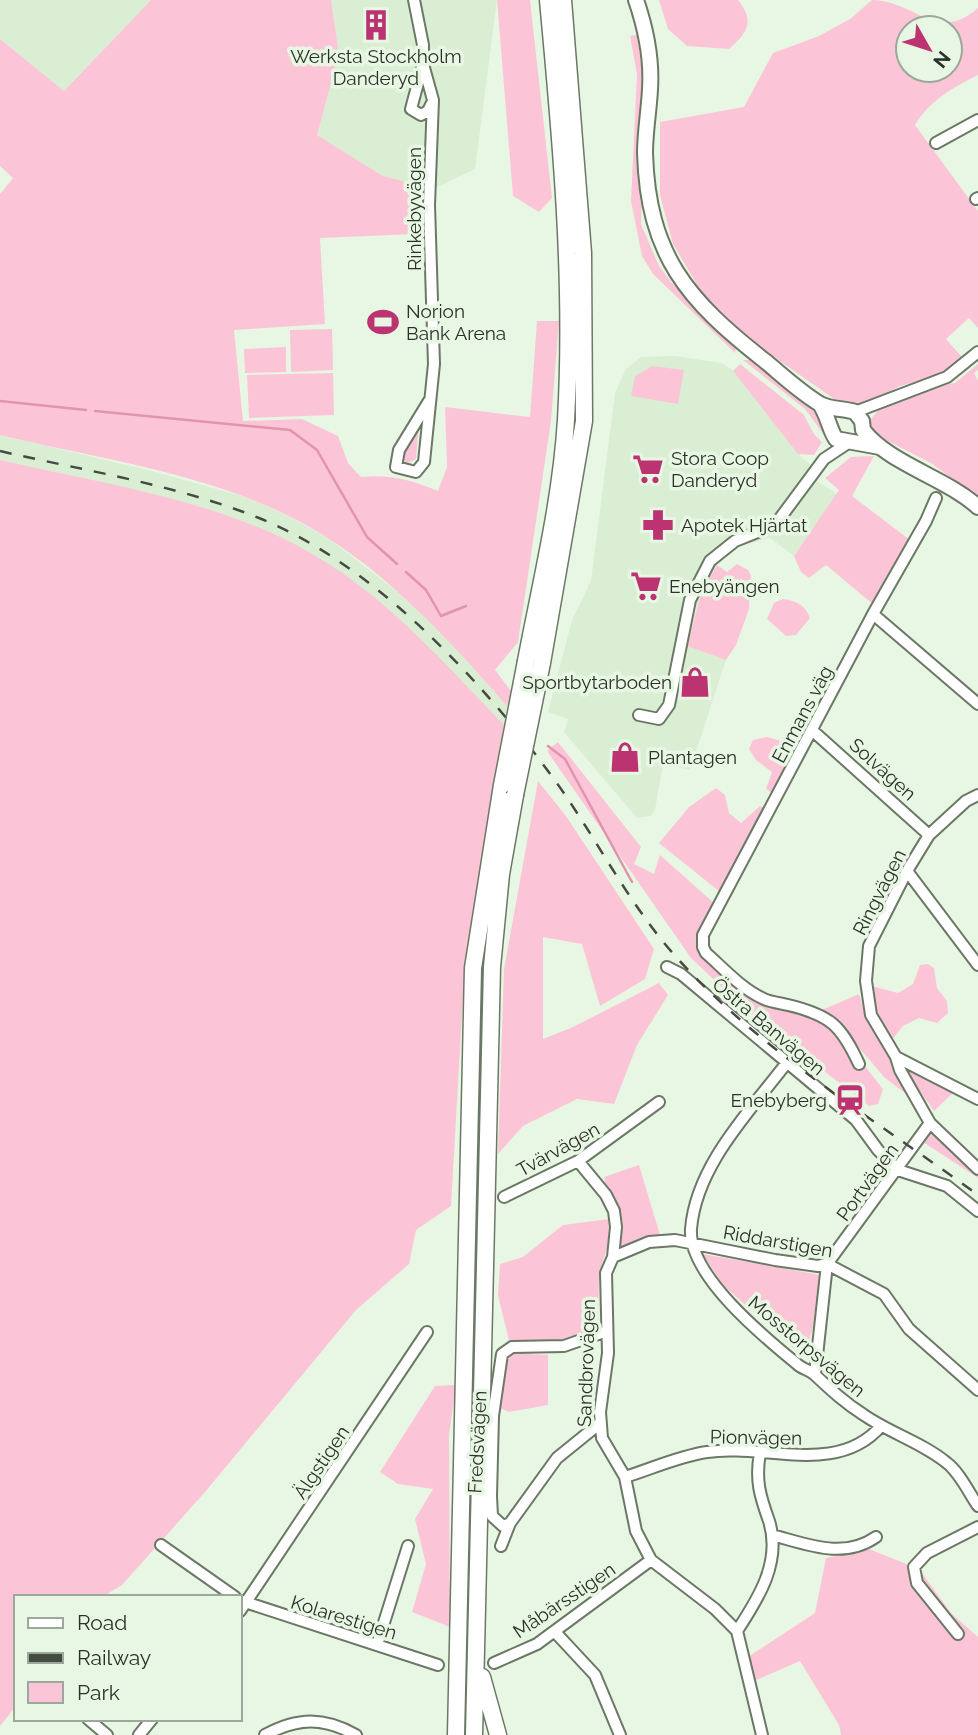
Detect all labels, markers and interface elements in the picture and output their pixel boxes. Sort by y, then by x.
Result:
building icon: Werksta Stockholm Danderyd [359,8,393,42]
north arrow [894,14,964,84]
place label: Werksta Stockholm Danderyd [290,45,462,89]
text: N [929,47,955,72]
street label: Rinkebyvägen [403,147,425,271]
place label: Norion Bank Arena [406,300,506,344]
sports icon: Norion Bank Arena [366,305,400,339]
place label: Stora Coop Danderyd [671,447,769,491]
supermarket icon: Stora Coop Danderyd [631,452,665,486]
pharmacy icon: Apotek Hjärtat [641,508,675,542]
place label: Apotek Hjärtat [681,514,808,536]
supermarket icon: Enebyängen [629,569,663,603]
place label: Enebyängen [669,575,780,597]
street label: Enmans väg [767,662,837,766]
shop icon: Sportbytarboden [678,665,712,699]
place label: Sportbytarboden [522,671,672,693]
street label: Solvägen [845,733,921,805]
shop icon: Plantagen [608,740,642,774]
place label: Plantagen [648,746,737,768]
street label: Ringvägen [848,845,910,939]
street label: Östra Banvägen [708,973,830,1079]
station icon: Enebyberg [833,1083,867,1117]
place label: Enebyberg [731,1089,827,1111]
street label: Tvärvägen [513,1117,603,1181]
street label: Portvägen [832,1139,902,1225]
street label: Riddarstigen [722,1221,834,1261]
street label: Mosstorpsvägen [744,1291,870,1401]
street label: Sandbrovägen [573,1299,599,1427]
street label: Fredsvägen [463,1390,491,1494]
street label: Älgstigen [289,1421,353,1503]
street label: Pionvägen [710,1425,802,1449]
street label: Måbärsstigen [509,1558,619,1642]
street label: Kolarestigen [288,1590,400,1644]
legend [14,1595,242,1721]
text: Road [77,1610,127,1635]
text: Railway [77,1645,151,1670]
text: Park [77,1680,120,1705]

